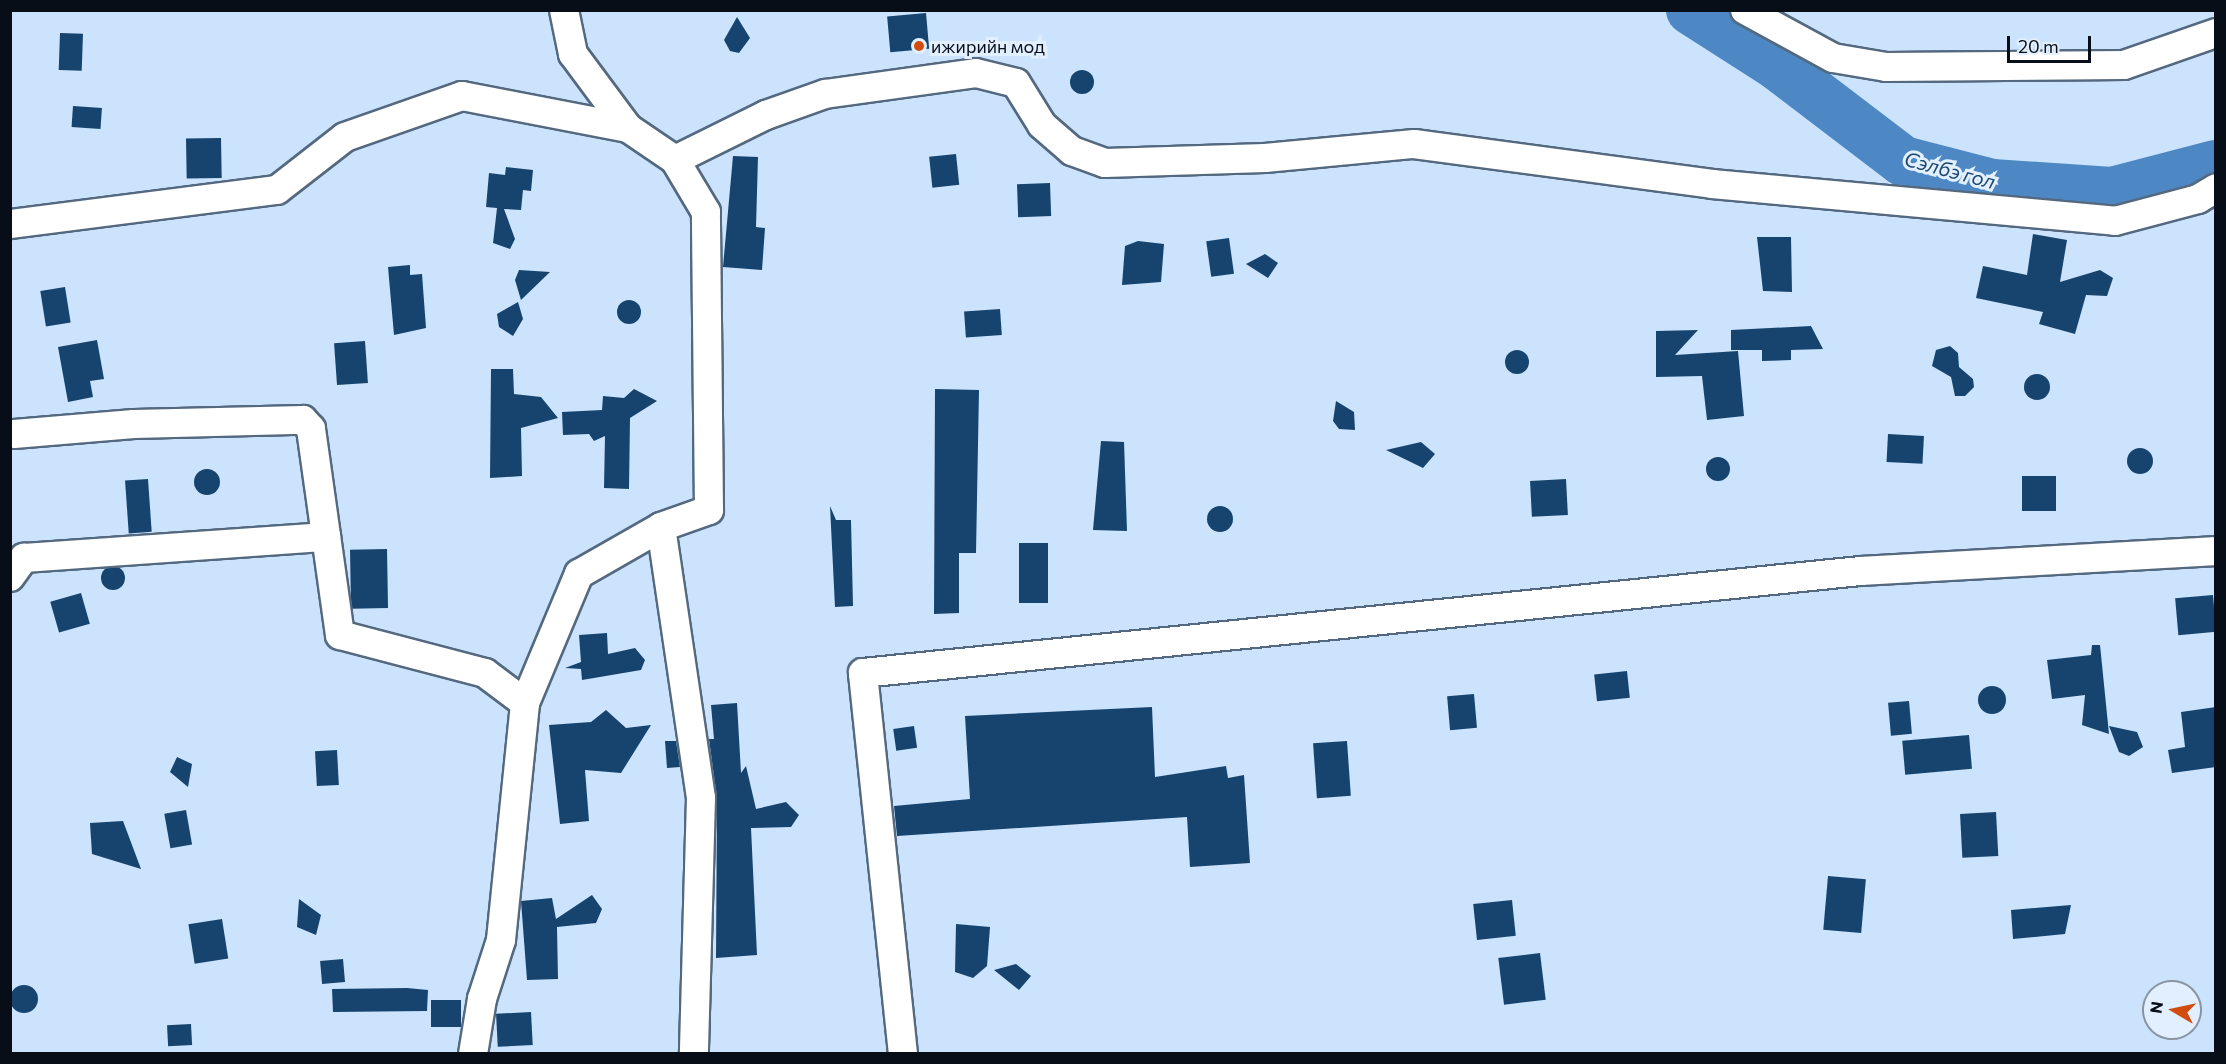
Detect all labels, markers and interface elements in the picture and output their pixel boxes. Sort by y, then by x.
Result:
scale bar [2010,24,2094,62]
place label: ижирийн мод [931,35,1045,57]
text: 20 m [2018,35,2059,57]
marker: ижирийн мод [912,39,926,53]
water label: Сэлбэ гол [1902,146,1998,194]
north arrow [2142,980,2202,1040]
text: N [2145,1000,2166,1015]

